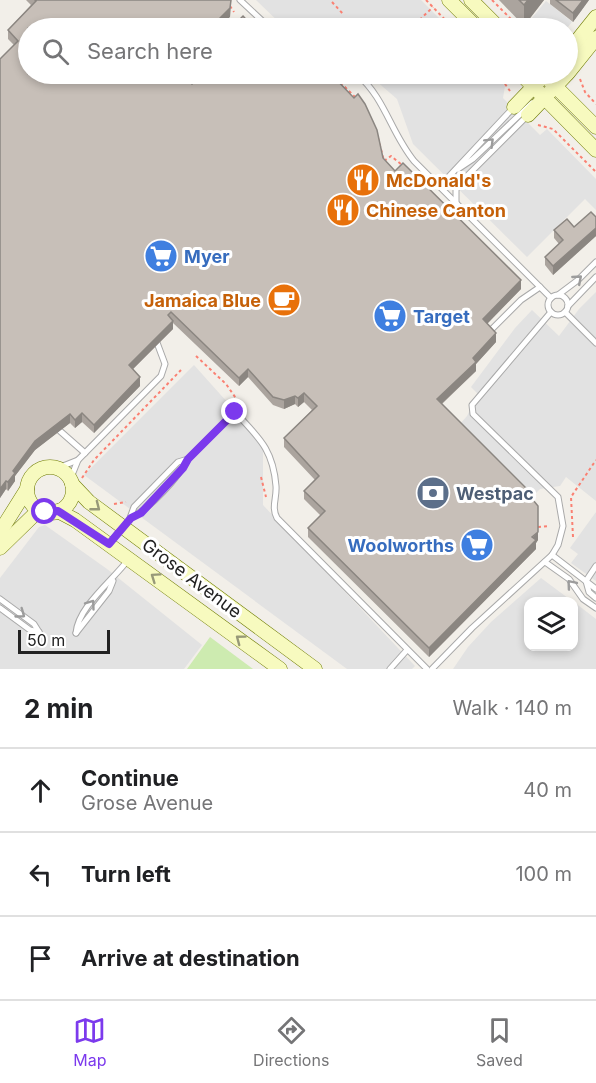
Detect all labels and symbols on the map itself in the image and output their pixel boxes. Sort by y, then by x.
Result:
one-way arrow [482,139,493,150]
restaurant icon: McDonald's [345,162,381,198]
place label: McDonald's [386,170,491,191]
restaurant icon: Chinese Canton [325,192,361,228]
place label: Chinese Canton [366,200,506,221]
supermarket icon: Myer [143,238,179,274]
place label: Myer [184,246,230,267]
one-way arrow [571,276,582,287]
cafe icon: Jamaica Blue [266,282,302,318]
place label: Jamaica Blue [144,290,261,311]
supermarket icon: Target [372,298,408,334]
place label: Target [413,306,470,327]
route end [221,398,247,424]
bank icon: Westpac [415,475,451,511]
place label: Westpac [456,483,534,504]
route start [31,498,57,524]
one-way arrow [89,499,100,510]
supermarket icon: Woolworths [459,527,495,563]
street label: Grose Avenue [138,534,246,622]
place label: Woolworths [348,535,454,556]
one-way arrow [150,573,161,584]
one-way arrow [567,580,578,591]
one-way arrow [84,600,95,611]
one-way arrow [14,607,25,618]
scale bar [18,627,110,654]
one-way arrow [236,636,247,647]

